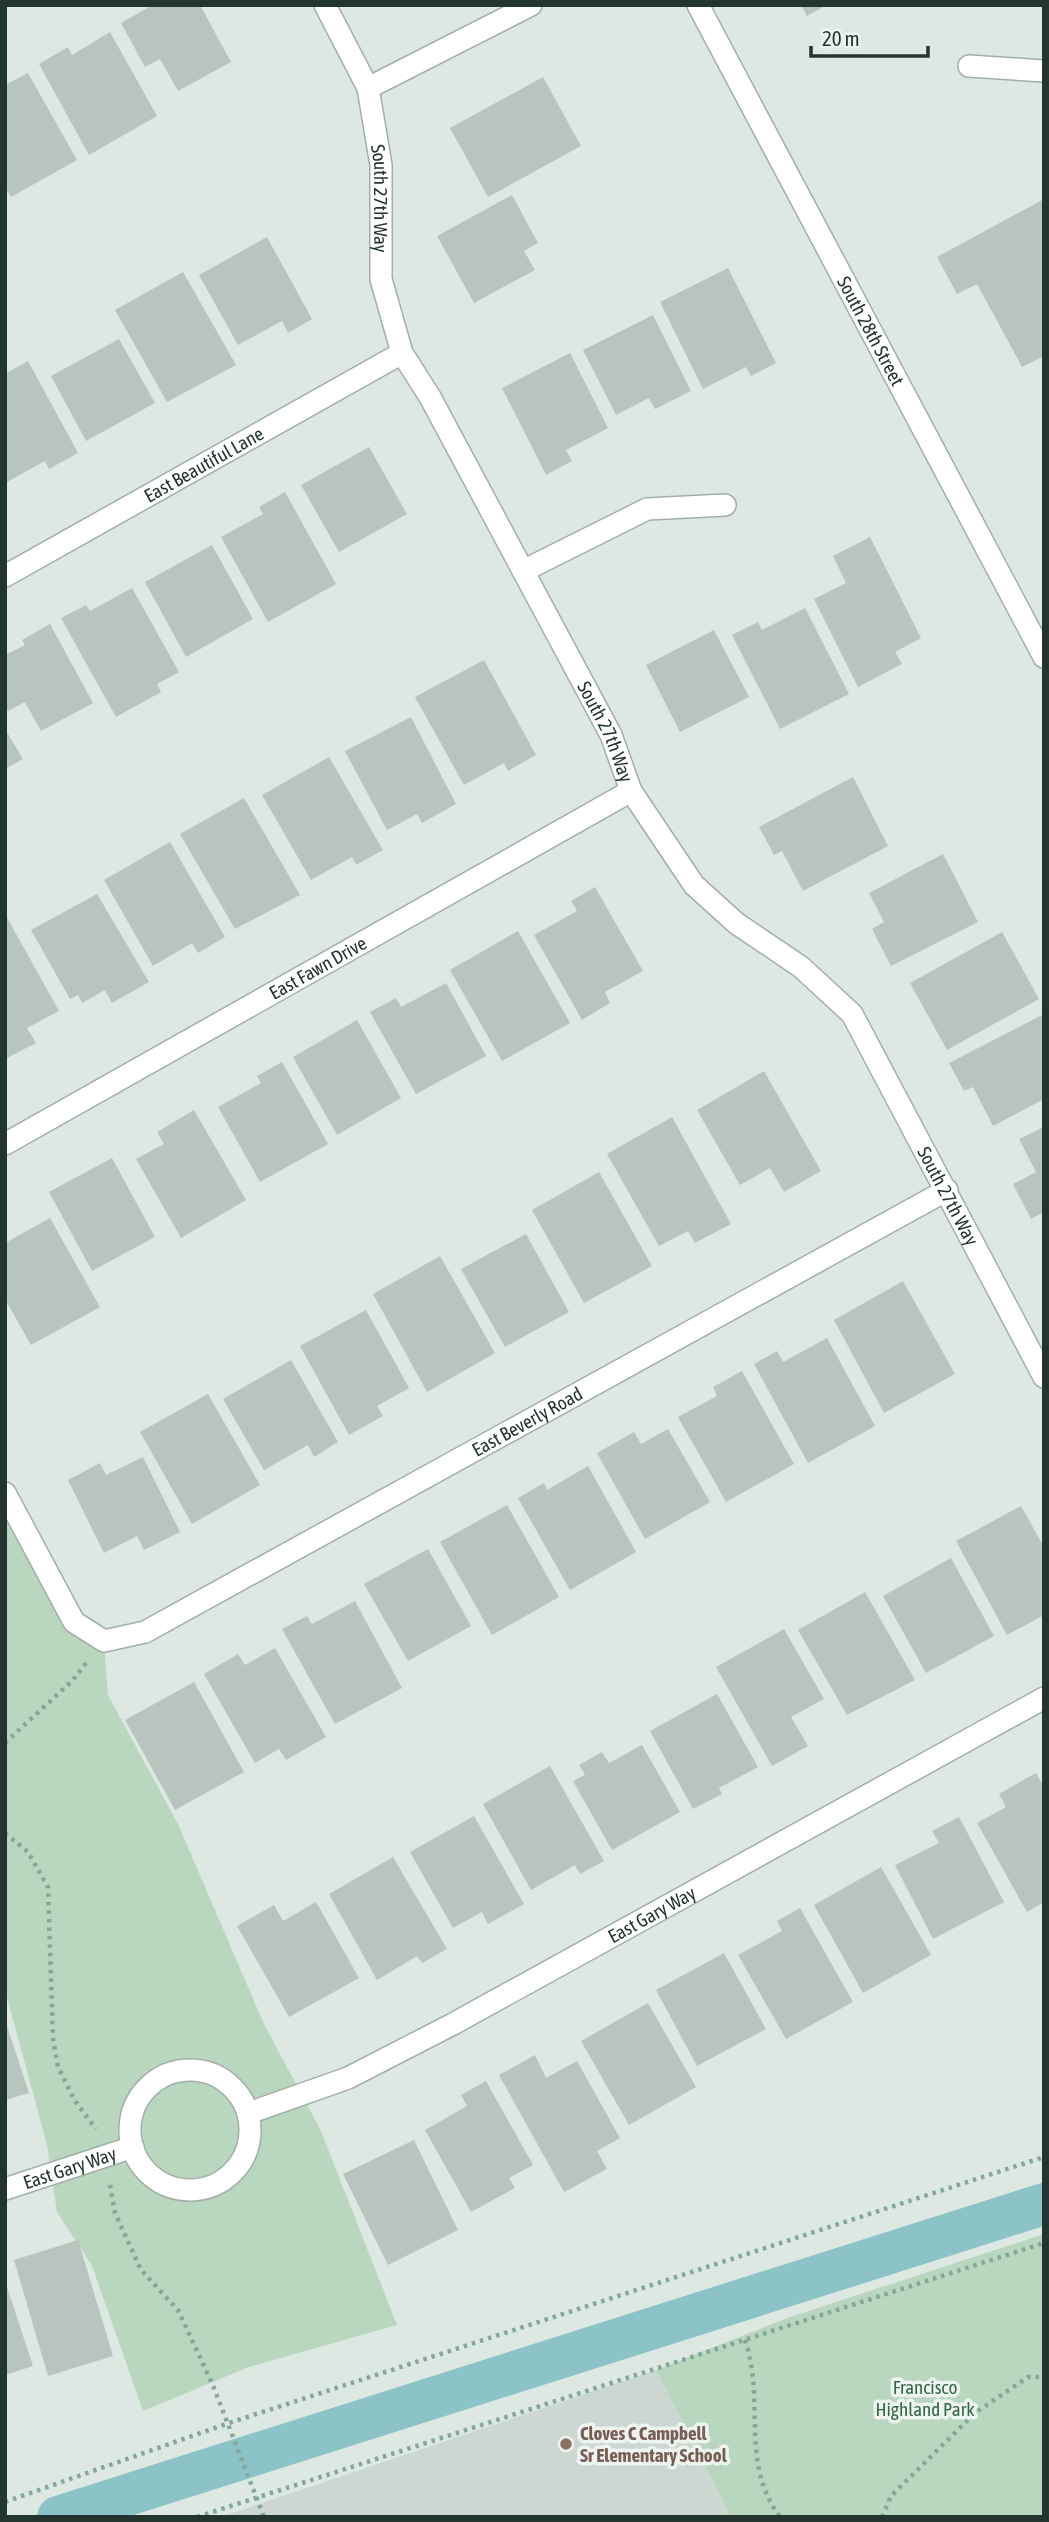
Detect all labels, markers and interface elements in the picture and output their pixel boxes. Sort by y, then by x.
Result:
scale bar [811,14,928,58]
text: 20 m [822,26,860,50]
street label: South 27th Way [367,143,392,253]
street label: South 28th Street [833,273,909,389]
street label: East Beautiful Lane [140,422,267,507]
street label: South 27th Way [573,678,638,785]
street label: East Fawn Drive [265,932,370,1004]
street label: South 27th Way [913,1143,983,1249]
street label: East Beverly Road [468,1382,586,1461]
street label: East Gary Way [604,1881,699,1947]
street label: East Gary Way [20,2142,119,2193]
park label: Francisco Highland Park [875,2376,975,2420]
place label: Cloves C Campbell Sr Elementary School [580,2422,728,2466]
marker: Cloves C Campbell Sr Elementary School [558,2436,574,2452]

